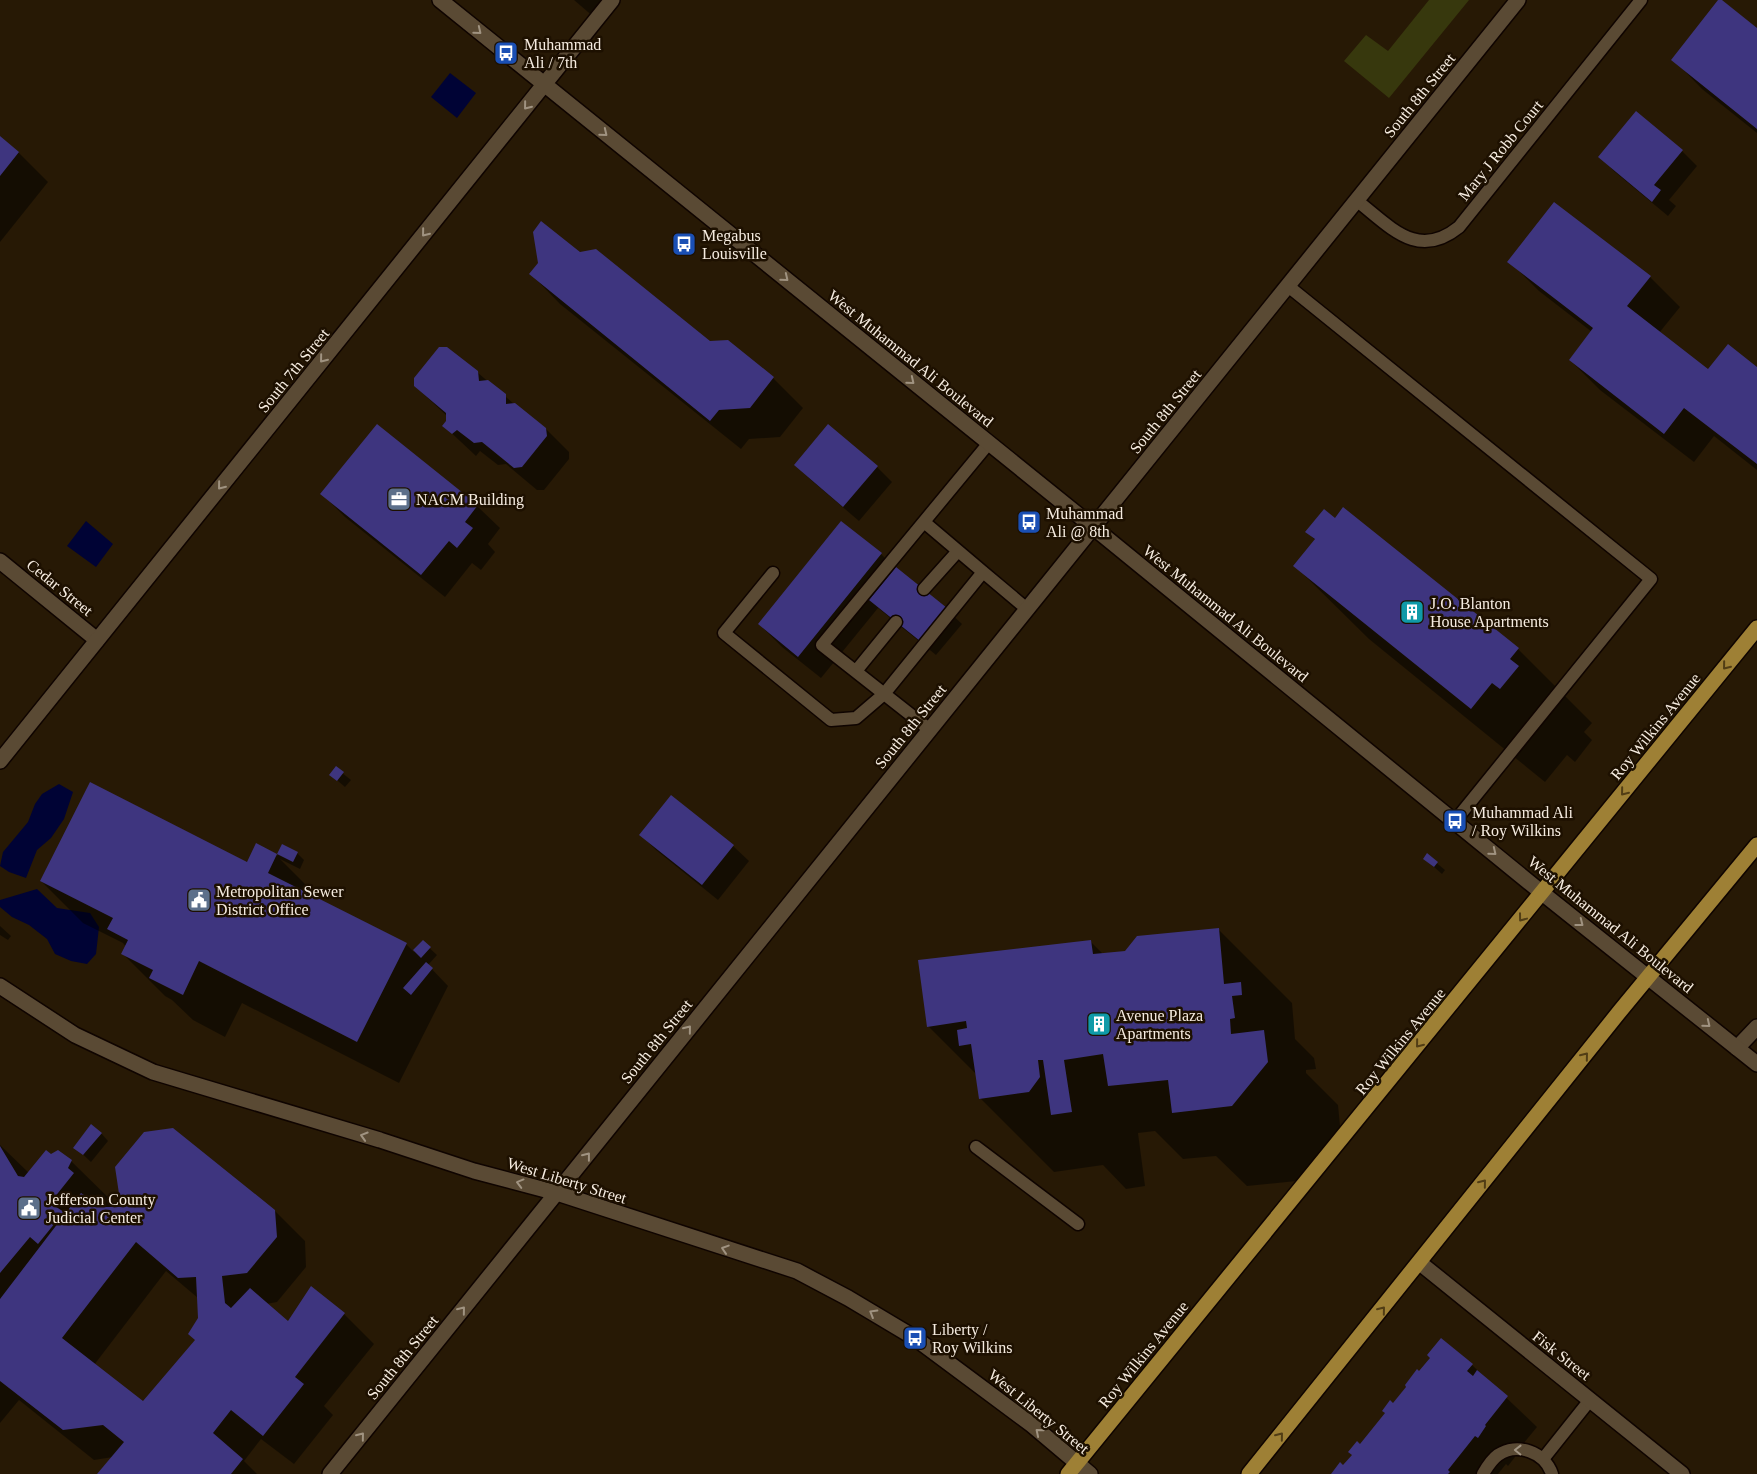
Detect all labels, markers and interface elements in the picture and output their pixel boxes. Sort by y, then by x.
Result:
one-way arrow [472,25,481,34]
place label: Muhammad Ali / 7th [524,36,601,71]
bus stop icon: Muhammad Ali / 7th [493,40,519,66]
street label: South 8th Street [1380,49,1459,141]
street label: Mary J Robb Court [1455,96,1547,204]
one-way arrow [524,100,533,109]
one-way arrow [598,127,607,135]
one-way arrow [423,227,431,236]
place label: Megabus Louisville [702,227,767,262]
bus stop icon: Megabus Louisville [671,231,697,257]
one-way arrow [779,273,788,281]
street label: West Muhammad Ali Boulevard [825,287,997,430]
street label: South 7th Street [254,324,333,416]
one-way arrow [320,354,329,363]
street label: South 8th Street [1126,365,1205,457]
one-way arrow [906,375,915,384]
one-way arrow [219,480,227,489]
office icon: NACM Building [386,486,412,512]
place label: NACM Building [416,491,524,509]
place label: Muhammad Ali @ 8th [1046,505,1123,541]
bus stop icon: Muhammad Ali @ 8th [1016,509,1042,535]
street label: West Muhammad Ali Boulevard [1140,542,1312,685]
street label: Cedar Street [23,556,96,619]
place label: J.O. Blanton House Apartments [1430,595,1549,631]
building icon: J.O. Blanton House Apartments [1399,599,1425,625]
one-way arrow [1724,660,1732,669]
street label: Roy Wilkins Avenue [1607,670,1704,784]
street label: South 8th Street [871,680,950,772]
one-way arrow [1621,786,1629,795]
place label: Muhammad Ali / Roy Wilkins [1472,804,1573,840]
bus stop icon: Muhammad Ali / Roy Wilkins [1442,808,1468,834]
one-way arrow [1487,847,1496,856]
street label: West Muhammad Ali Boulevard [1525,853,1697,996]
place label: Metropolitan Sewer District Office [216,883,344,918]
public building icon: Metropolitan Sewer District Office [186,887,212,913]
one-way arrow [1518,913,1527,922]
one-way arrow [1574,917,1583,926]
street label: Roy Wilkins Avenue [1352,985,1449,1099]
street label: South 8th Street [617,995,696,1087]
place label: Avenue Plaza Apartments [1116,1007,1203,1043]
building icon: Avenue Plaza Apartments [1086,1011,1112,1037]
one-way arrow [1701,1018,1710,1026]
one-way arrow [683,1026,691,1035]
one-way arrow [1416,1039,1425,1048]
one-way arrow [1579,1053,1587,1062]
one-way arrow [361,1131,369,1141]
one-way arrow [581,1153,589,1162]
street label: West Liberty Street [505,1154,629,1208]
one-way arrow [516,1178,525,1188]
one-way arrow [1478,1180,1486,1189]
place label: Jefferson County Judicial Center [46,1191,155,1226]
public building icon: Jefferson County Judicial Center [16,1195,42,1221]
one-way arrow [721,1244,729,1254]
street label: Roy Wilkins Avenue [1095,1298,1192,1412]
one-way arrow [457,1306,466,1315]
one-way arrow [1376,1306,1385,1315]
one-way arrow [869,1309,878,1319]
street label: South 8th Street [363,1311,442,1403]
place label: Liberty / Roy Wilkins [932,1321,1012,1357]
bus stop icon: Liberty / Roy Wilkins [902,1325,928,1351]
street label: Fisk Street [1529,1327,1595,1384]
street label: West Liberty Street [985,1366,1093,1458]
one-way arrow [1036,1428,1045,1437]
one-way arrow [355,1433,363,1442]
one-way arrow [1274,1433,1282,1442]
one-way arrow [1514,1445,1522,1456]

